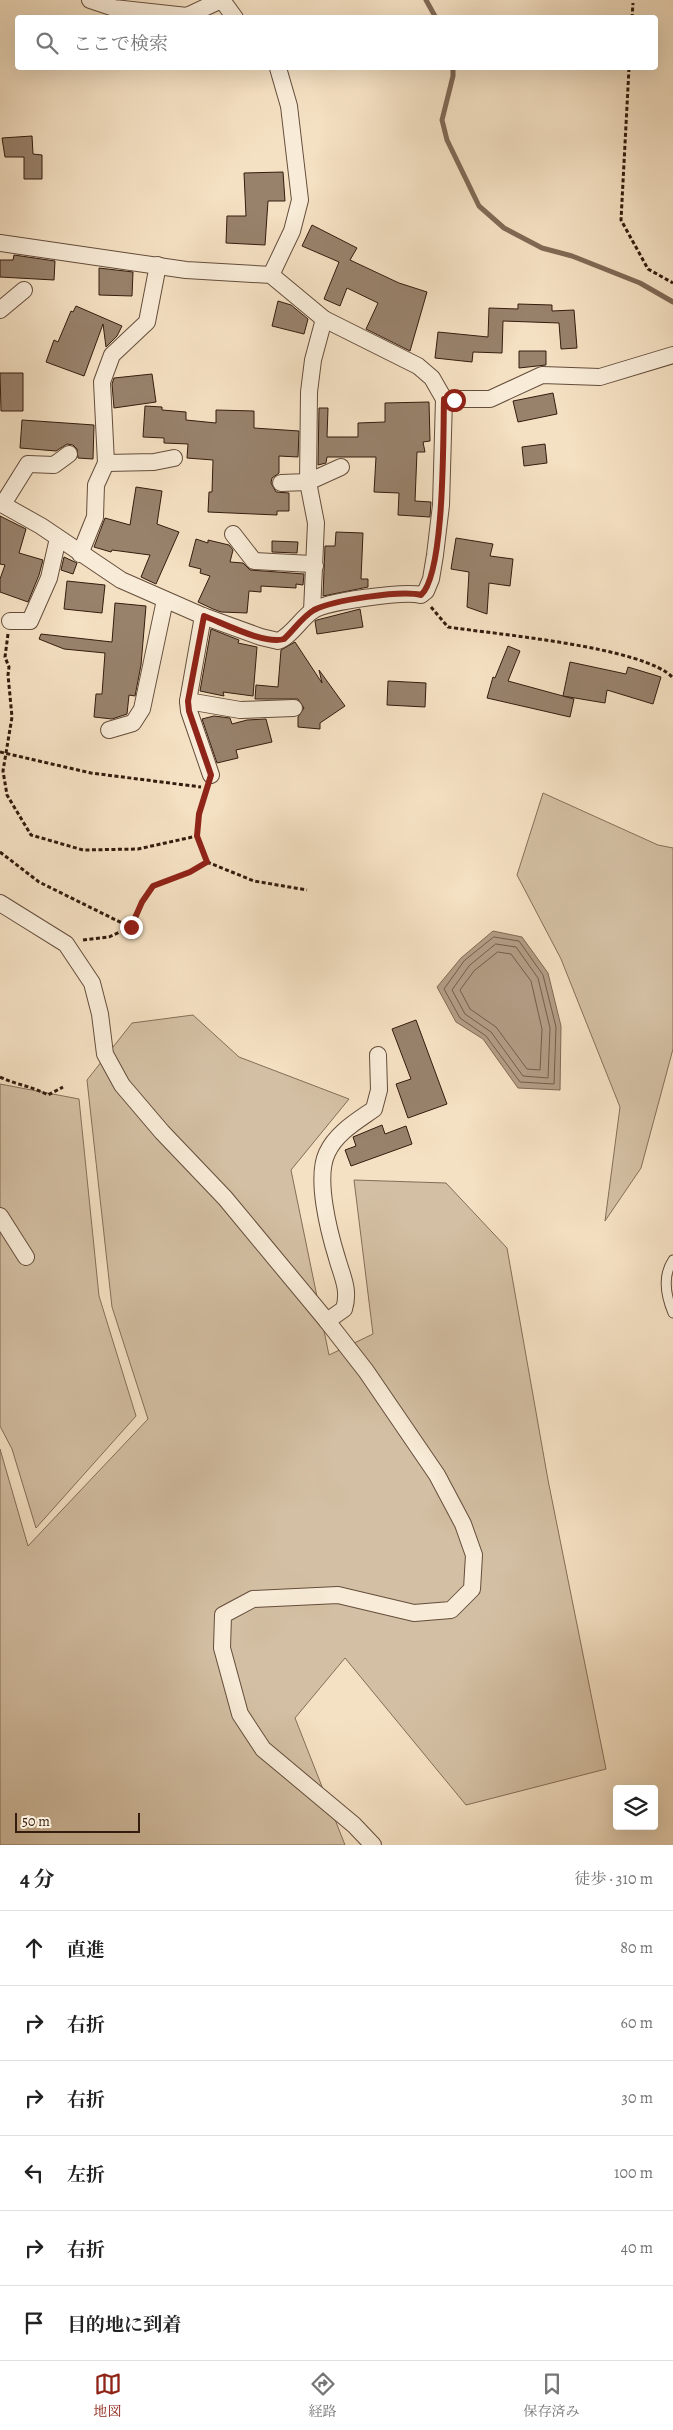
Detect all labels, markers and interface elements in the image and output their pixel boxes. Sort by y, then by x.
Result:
search box [15,15,658,70]
icon: search [33,29,61,57]
text: ここで検索 [73,31,168,57]
route start [443,389,466,412]
route end [120,916,143,939]
map controls [613,1785,658,1830]
button: layers [613,1785,658,1830]
scale bar [15,1810,140,1833]
text: 50 m [22,1812,50,1831]
text: 4 分 [20,1865,55,1893]
text: 徒歩 · 310 m [574,1868,653,1890]
icon: ahead [20,1934,48,1962]
text: 直進 [67,1937,105,1963]
text: 80 m [620,1937,653,1959]
icon: right [20,2009,48,2037]
text: 右折 [67,2012,105,2038]
text: 60 m [621,2012,653,2034]
icon: right [20,2084,48,2112]
text: 右折 [67,2087,105,2113]
text: 30 m [621,2087,653,2109]
icon: left [20,2159,48,2187]
text: 左折 [67,2162,105,2188]
text: 100 m [614,2162,653,2184]
icon: right [20,2234,48,2262]
text: 右折 [67,2237,105,2263]
text: 40 m [621,2237,653,2259]
icon: arrive [20,2309,48,2337]
text: 目的地に到着 [67,2312,181,2338]
tab: 地図 [94,2370,122,2421]
tab: 経路 [309,2370,337,2421]
tab: 保存済み [524,2370,580,2421]

